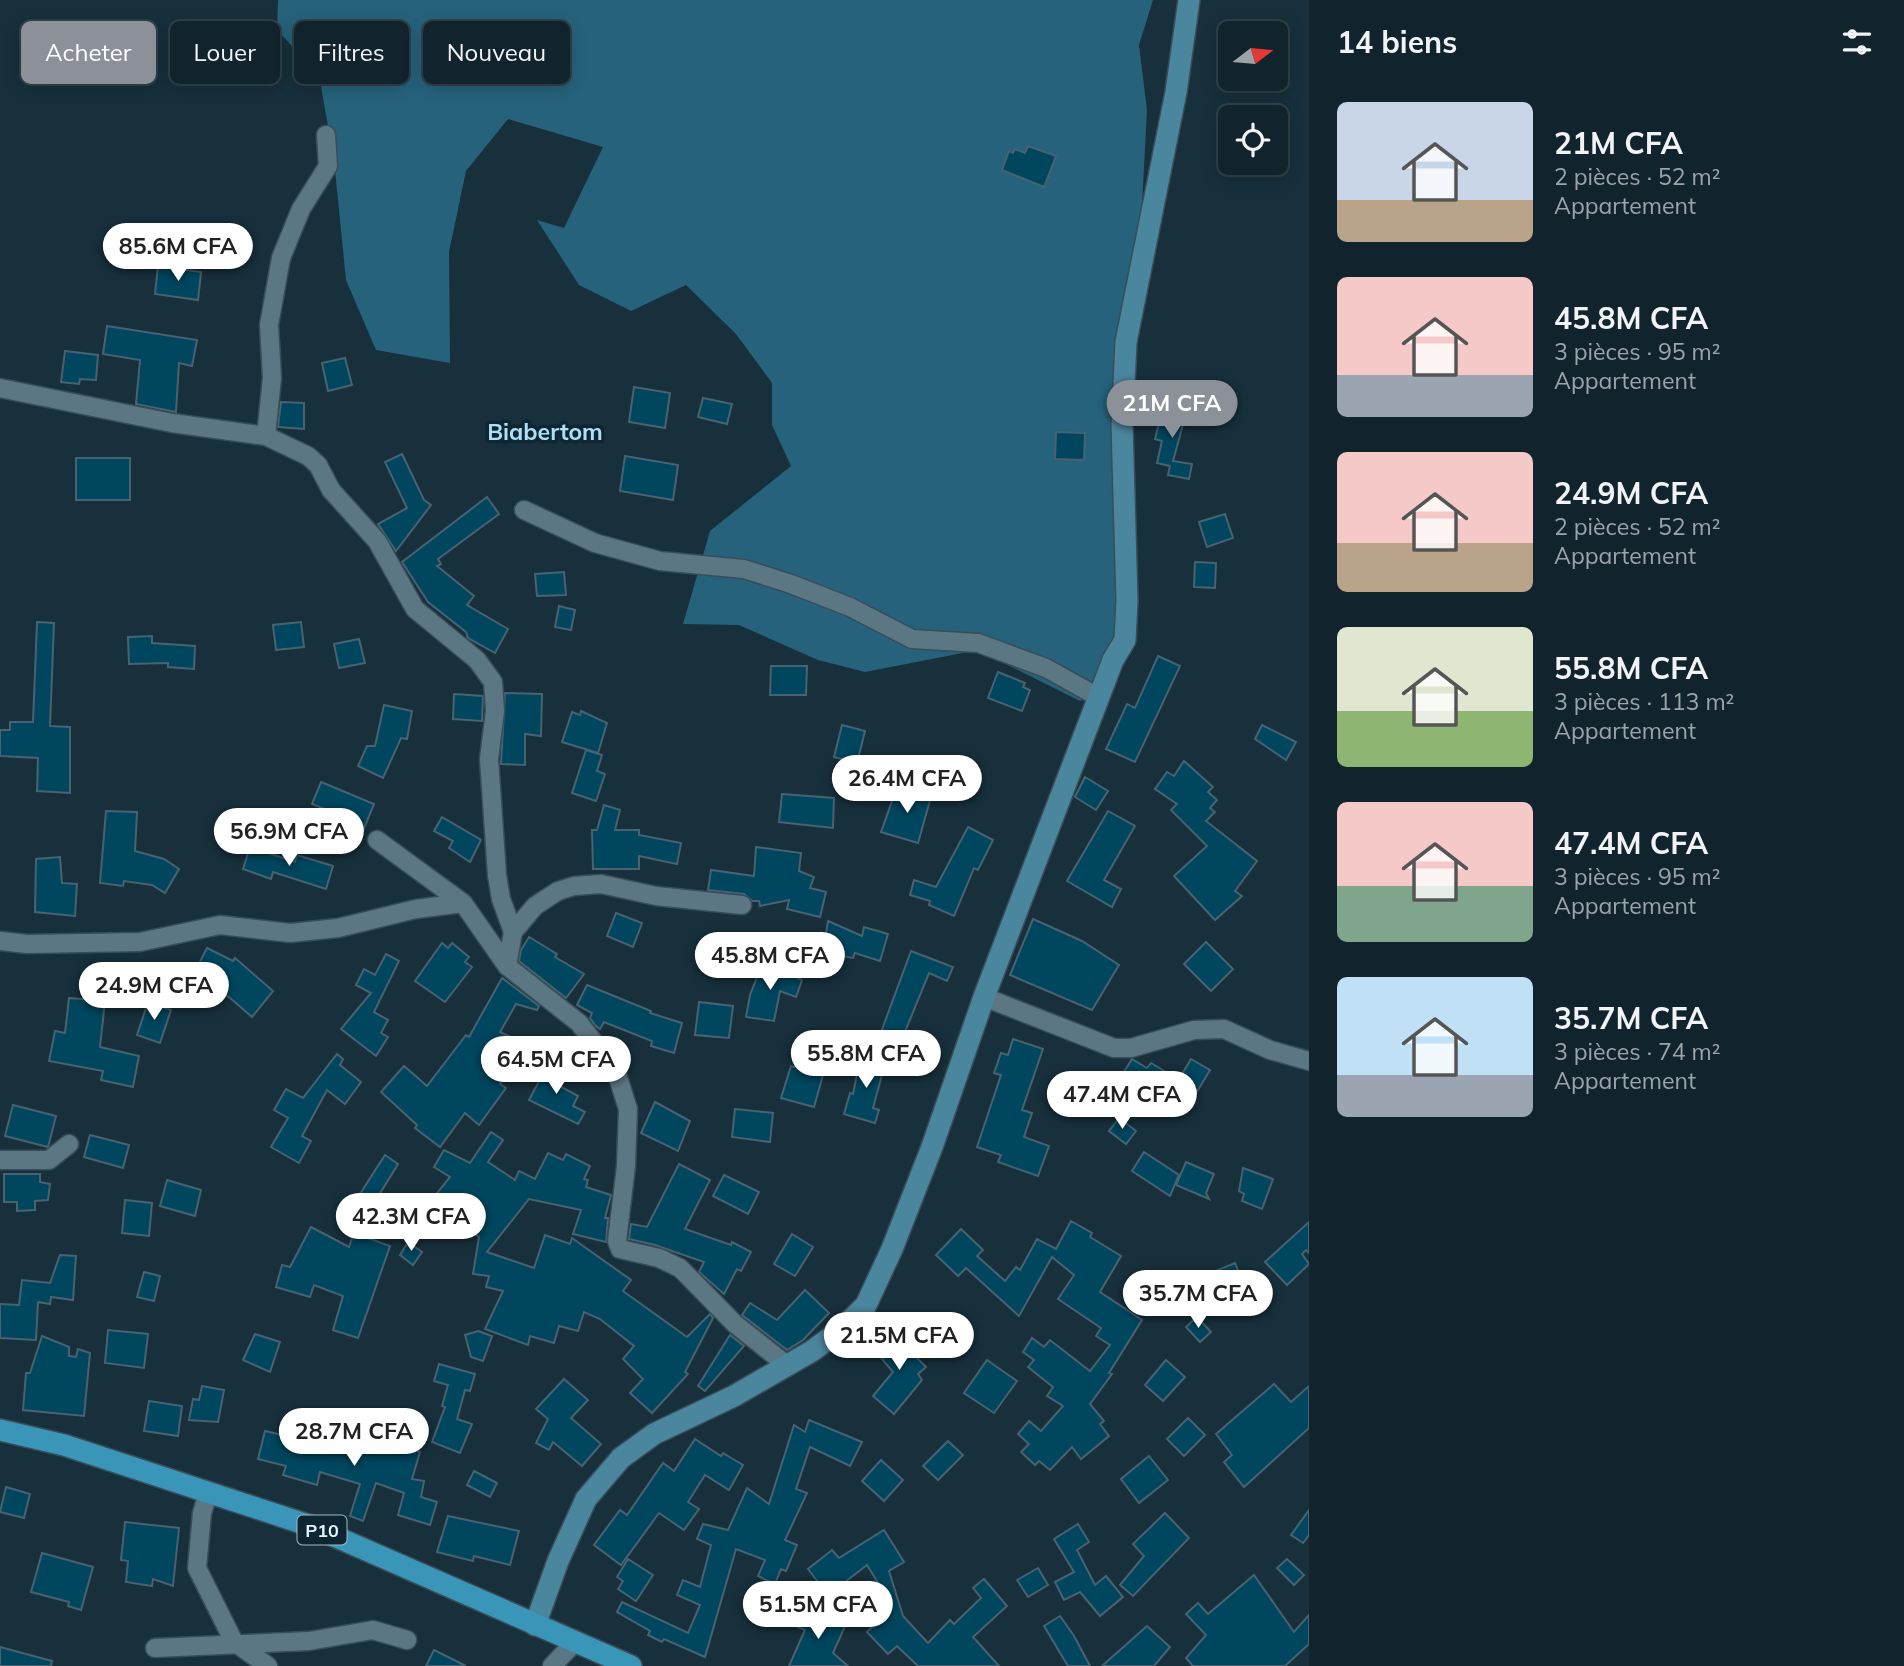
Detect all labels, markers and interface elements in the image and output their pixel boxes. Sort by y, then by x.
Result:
chip: Acheter [21,21,156,84]
chip: Louer [170,21,280,84]
chip: Filtres [294,21,409,84]
chip: Nouveau [423,21,570,84]
north arrow [1218,21,1288,91]
map controls [1218,21,1288,175]
text: 14 biens [1337,23,1457,61]
icon: filters [1838,23,1876,61]
button: locate [1218,105,1288,175]
text: 21M CFA [1554,124,1683,162]
icon: home [1393,130,1477,214]
text: 2 pièces · 52 m² [1554,162,1721,191]
text: Appartement [1554,191,1696,220]
pin: 85.6M CFA [98,224,258,283]
text: 85.6M CFA [119,231,237,260]
text: 45.8M CFA [1554,299,1708,337]
icon: home [1393,305,1477,389]
text: 3 pièces · 95 m² [1554,337,1721,366]
text: Appartement [1554,366,1696,395]
pin: 21M CFA [1107,380,1237,440]
text: 21M CFA [1123,388,1221,417]
district label: Biabertom [487,417,603,446]
text: 24.9M CFA [1554,474,1708,512]
icon: home [1393,480,1477,564]
text: 2 pièces · 52 m² [1554,512,1721,541]
text: Appartement [1554,541,1696,570]
text: 55.8M CFA [1554,649,1708,687]
icon: home [1393,655,1477,739]
text: 3 pièces · 113 m² [1554,687,1734,716]
text: Appartement [1554,716,1696,745]
pin: 26.4M CFA [827,756,987,815]
text: 26.4M CFA [848,763,966,792]
pin: 56.9M CFA [209,808,369,868]
text: 56.9M CFA [230,816,348,845]
text: 47.4M CFA [1554,824,1708,862]
icon: home [1393,830,1477,914]
text: 3 pièces · 95 m² [1554,862,1721,891]
text: Appartement [1554,891,1696,920]
pin: 45.8M CFA [690,932,850,992]
text: 45.8M CFA [711,940,829,969]
pin: 24.9M CFA [74,962,234,1022]
text: 24.9M CFA [95,970,213,999]
text: 35.7M CFA [1554,999,1708,1037]
icon: home [1393,1005,1477,1089]
pin: 55.8M CFA [786,1030,946,1090]
pin: 64.5M CFA [476,1036,636,1096]
text: 3 pièces · 74 m² [1554,1037,1721,1066]
text: 55.8M CFA [807,1038,925,1067]
text: 64.5M CFA [497,1044,615,1073]
text: Appartement [1554,1066,1696,1095]
pin: 47.4M CFA [1042,1072,1202,1131]
text: 47.4M CFA [1063,1079,1181,1108]
pin: 42.3M CFA [331,1194,491,1253]
text: 42.3M CFA [352,1201,470,1230]
pin: 35.7M CFA [1118,1270,1278,1330]
text: 35.7M CFA [1139,1278,1257,1307]
pin: 21.5M CFA [819,1312,979,1372]
text: 21.5M CFA [840,1320,958,1349]
pin: 28.7M CFA [274,1408,434,1468]
text: 28.7M CFA [295,1416,413,1445]
road number: P10 [298,1516,346,1545]
pin: 51.5M CFA [738,1582,898,1641]
text: 51.5M CFA [759,1589,877,1618]

